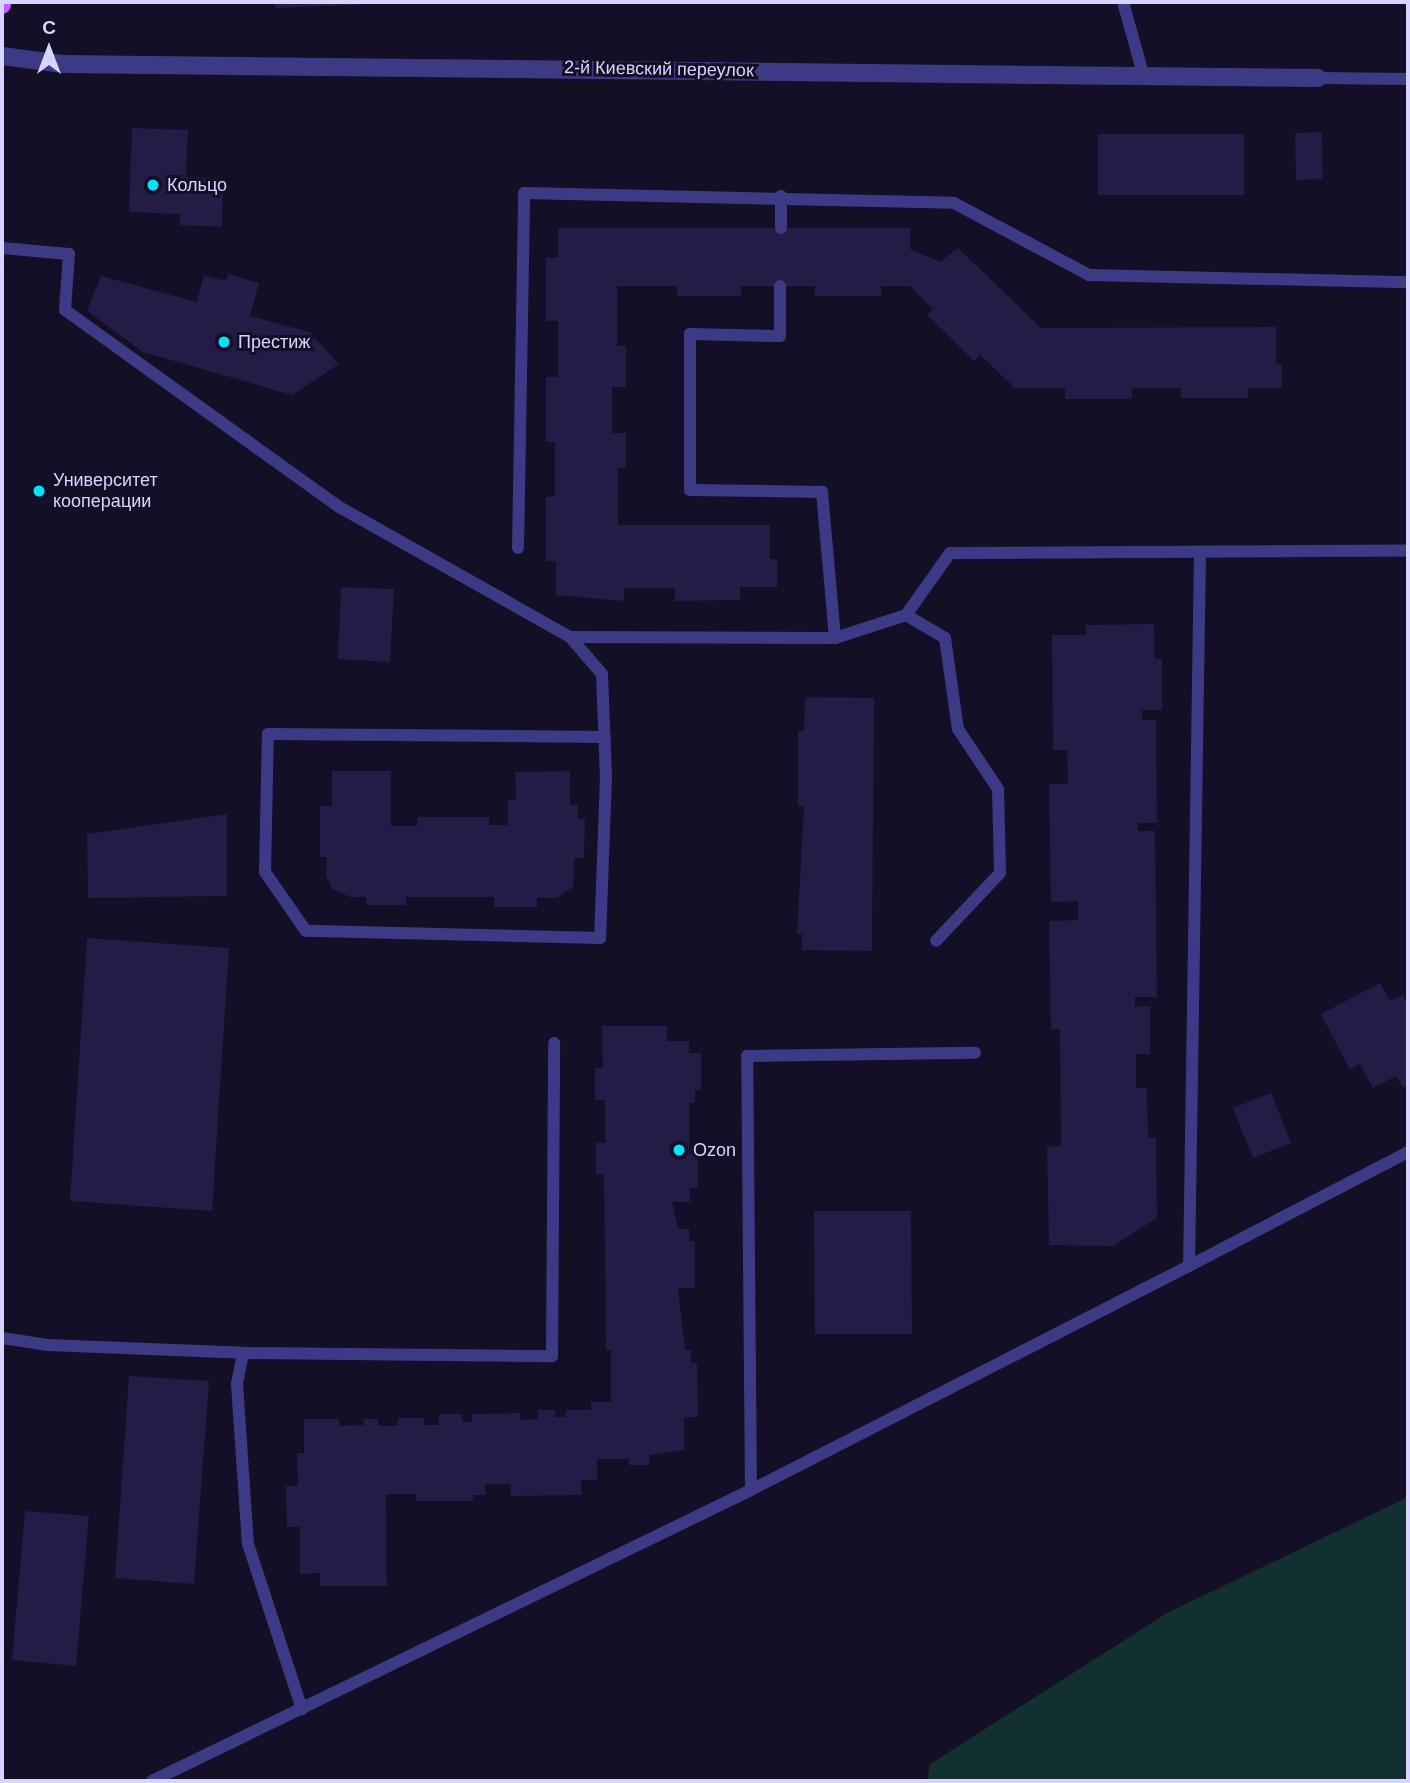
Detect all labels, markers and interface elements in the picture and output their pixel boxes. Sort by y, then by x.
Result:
north arrow [14,14,84,84]
text: С [42,17,56,38]
street label: 2-й Киевский переулок [564,57,754,81]
place label: Кольцо [167,174,227,196]
marker: Кольцо [145,177,161,193]
place label: Престиж [238,331,310,353]
marker: Престиж [216,334,232,350]
place label: Университет кооперации [53,470,158,512]
marker: Университет кооперации [31,483,47,499]
place label: Ozon [693,1139,736,1161]
marker: Ozon [671,1142,687,1158]

